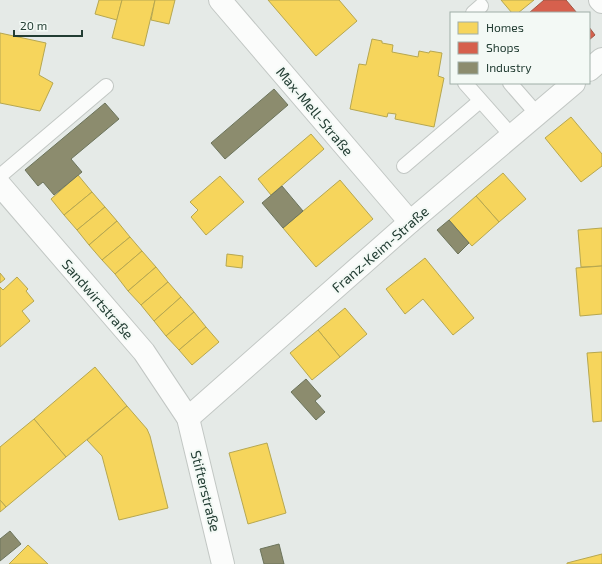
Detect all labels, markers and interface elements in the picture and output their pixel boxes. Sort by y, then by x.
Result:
scale bar [14,12,82,38]
legend [450,12,590,84]
text: 20 m [20,18,47,32]
text: Homes [486,20,524,34]
text: Shops [486,40,520,54]
text: Industry [486,60,532,74]
street label: Max-Mell-Straße [273,63,357,159]
street label: Franz-Keim-Straße [328,202,432,296]
street label: Sandwirtstraße [59,256,137,342]
street label: Stifterstraße [188,449,224,533]

